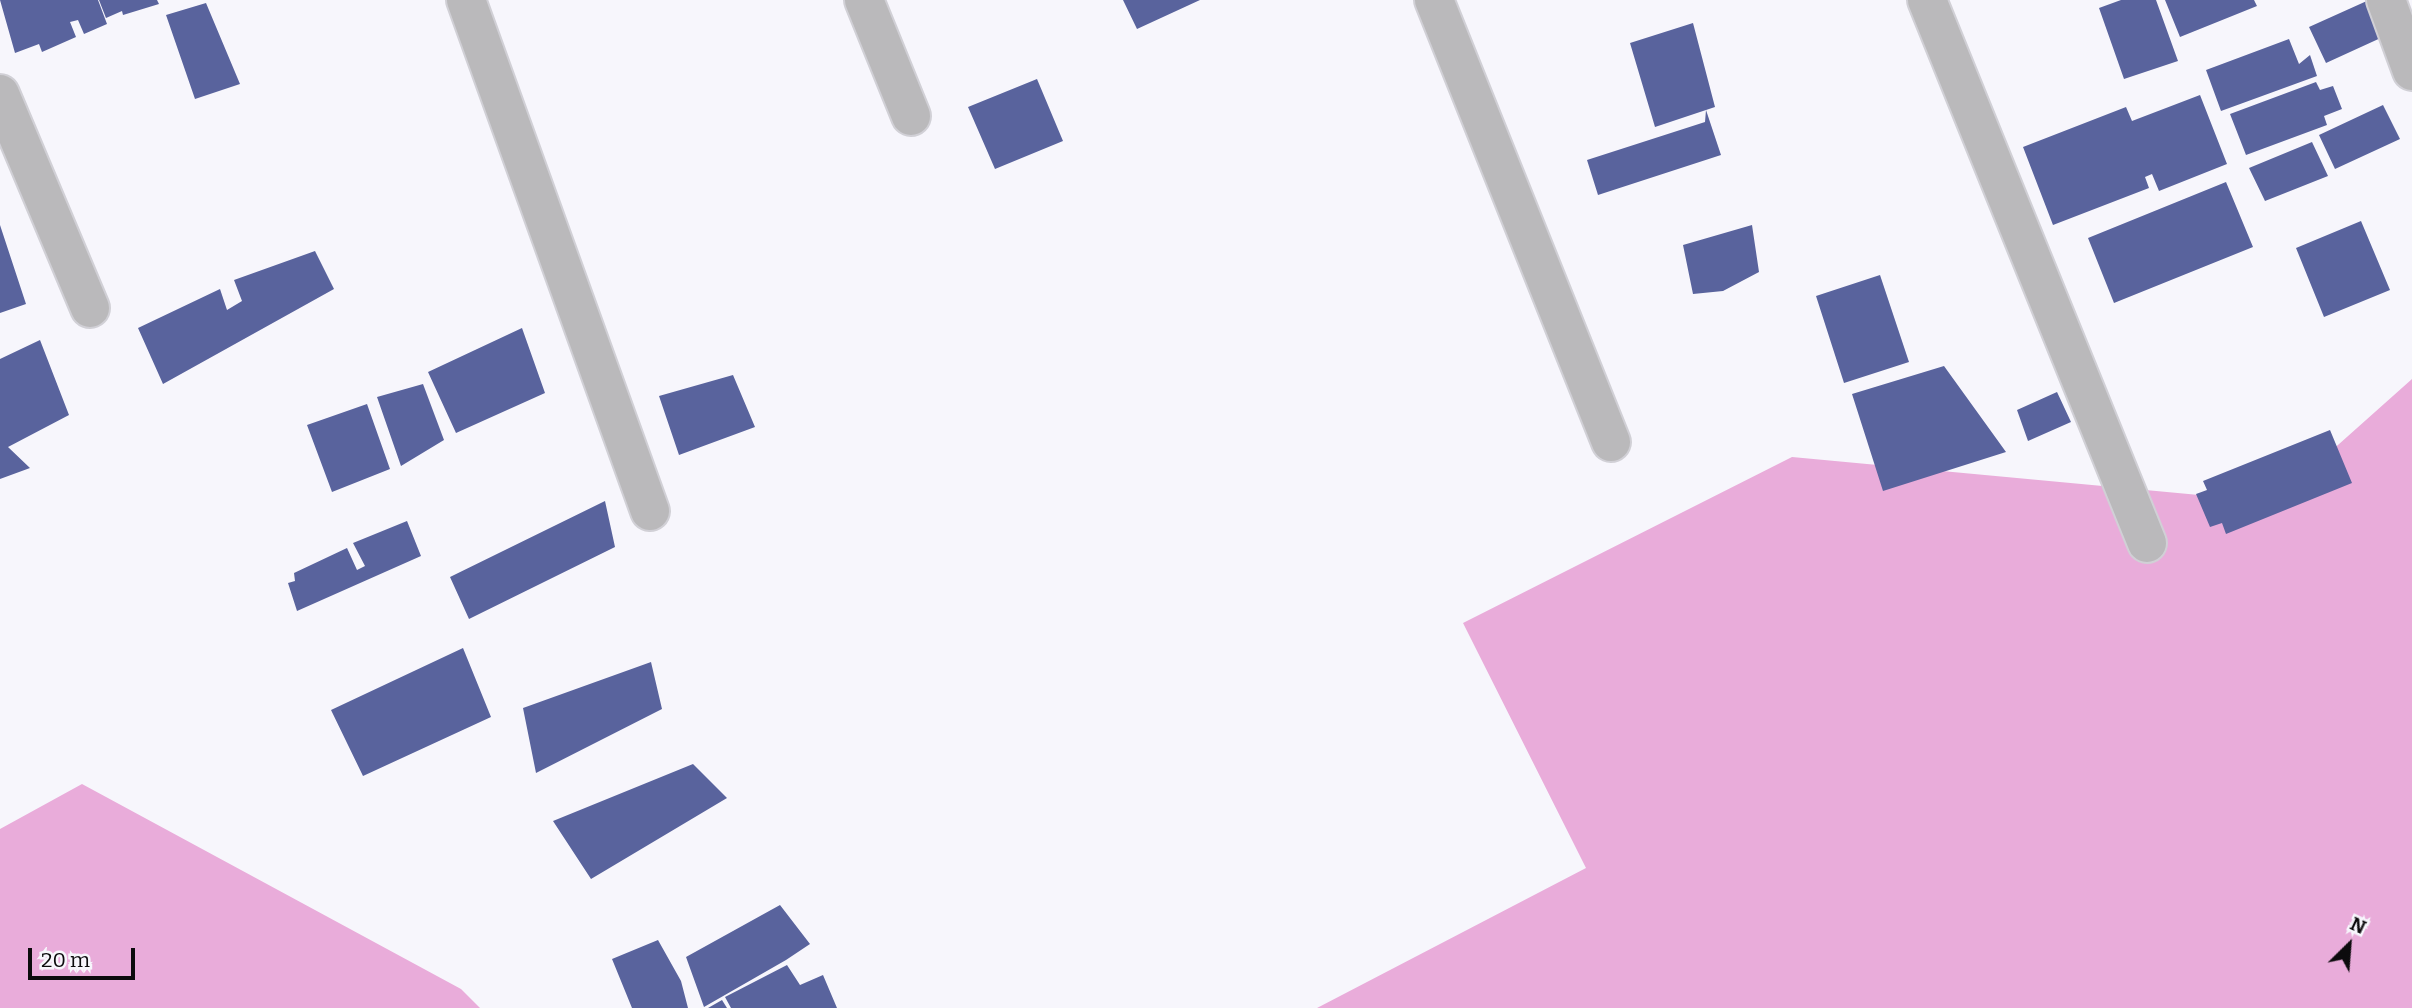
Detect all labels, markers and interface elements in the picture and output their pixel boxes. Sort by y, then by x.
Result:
north arrow [2314,910,2384,980]
text: N [2347,912,2370,939]
scale bar [32,934,138,978]
text: 20 m [41,947,90,973]

